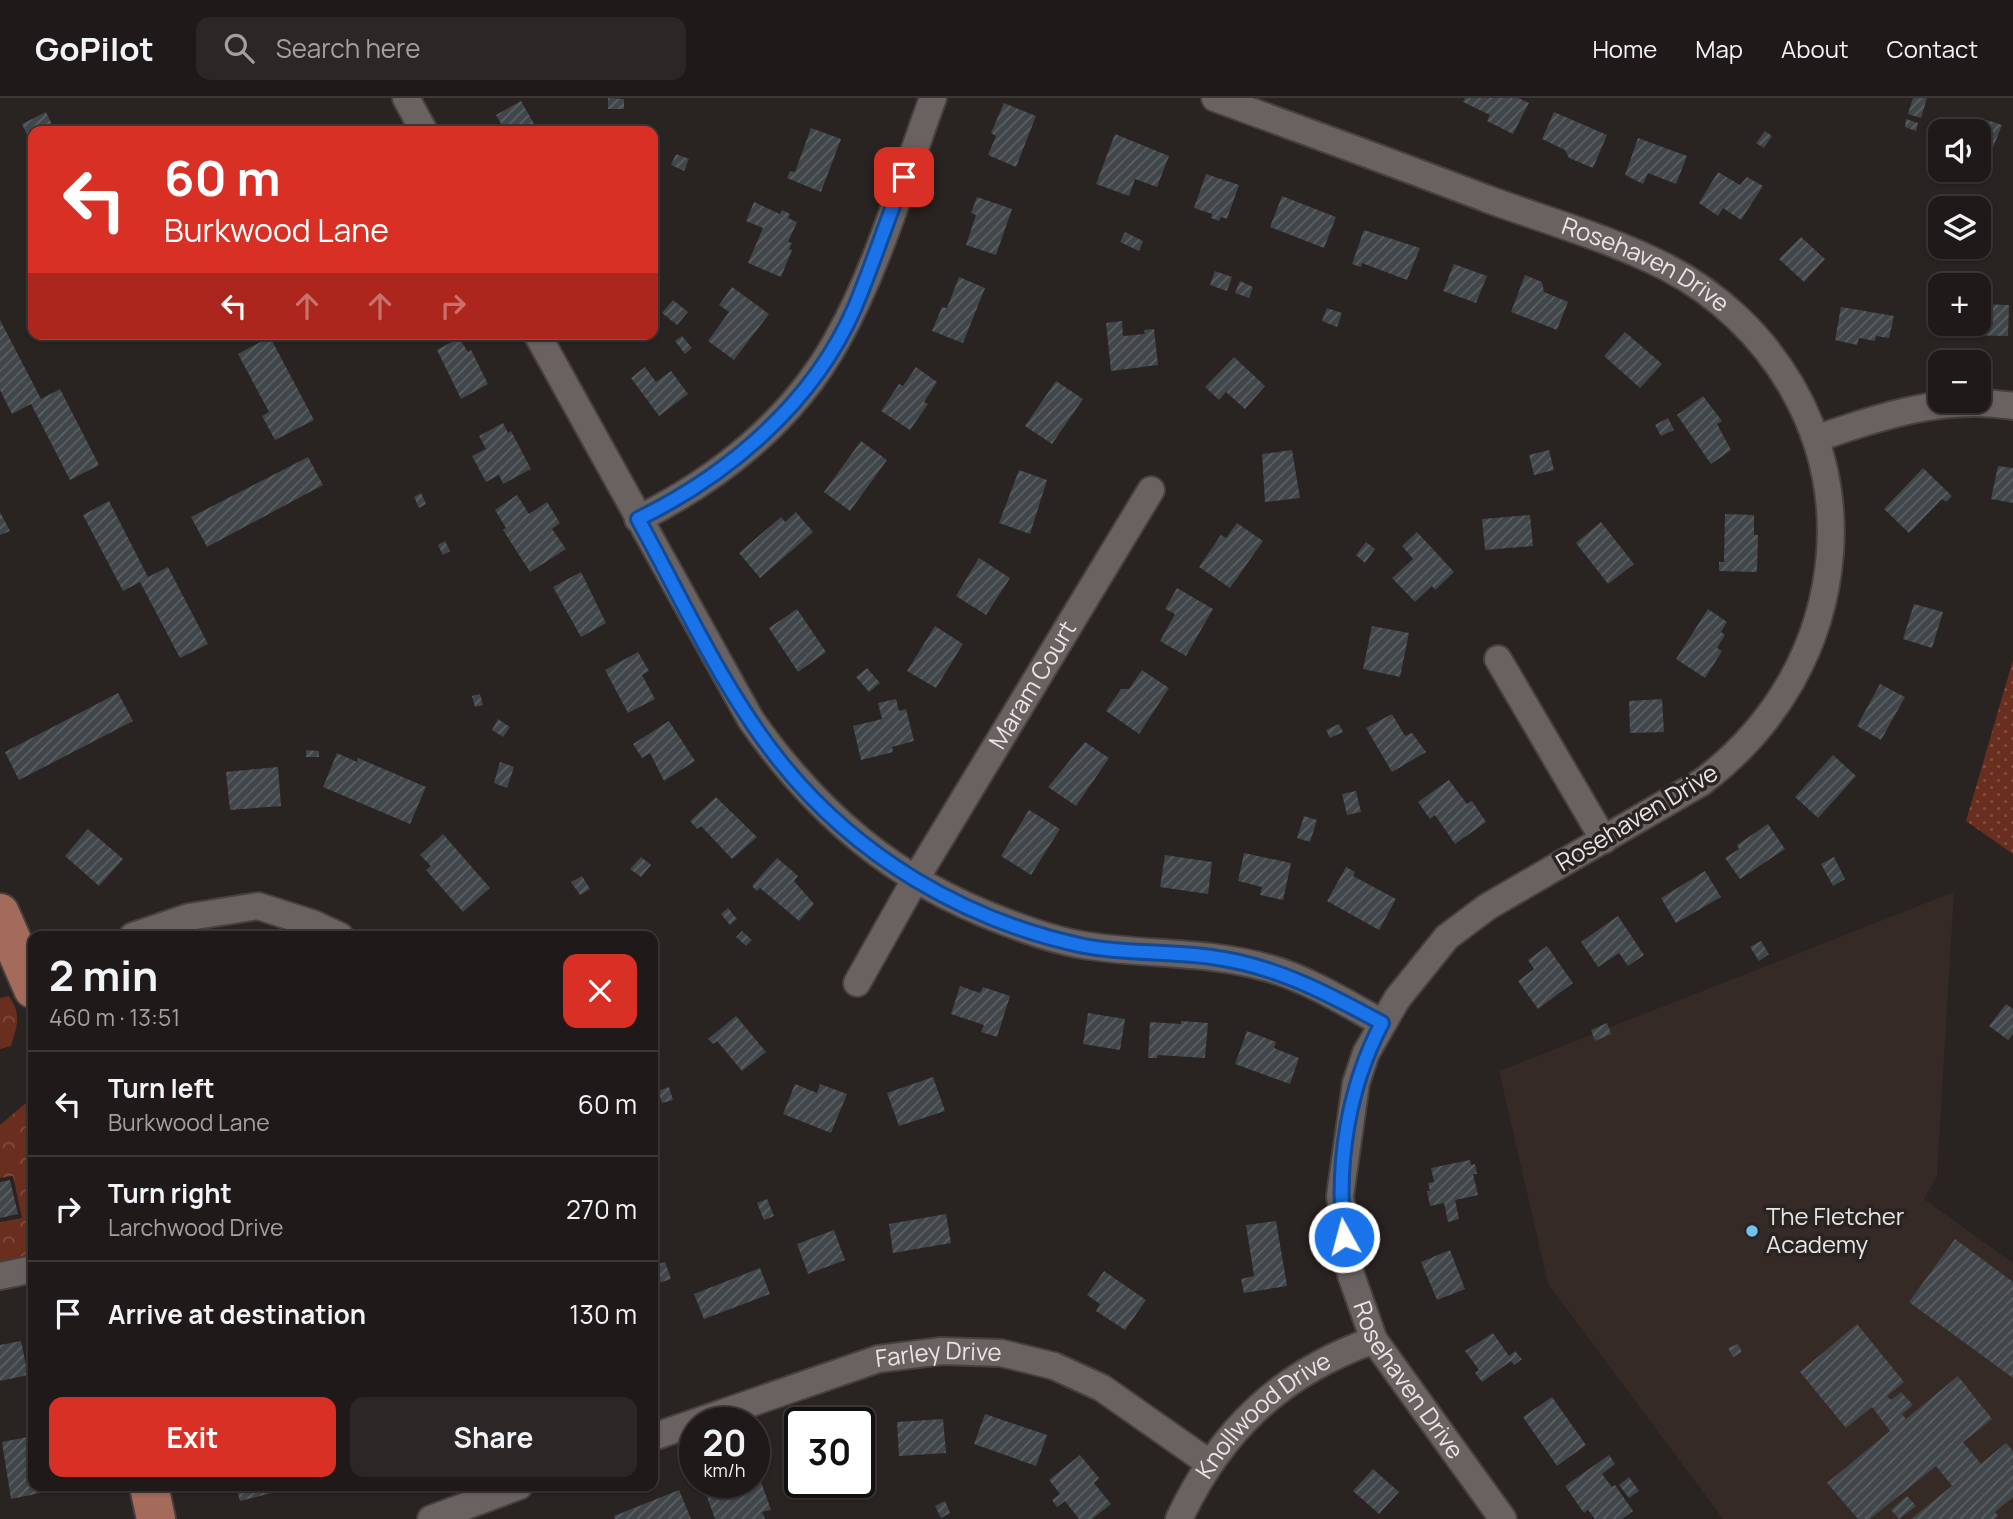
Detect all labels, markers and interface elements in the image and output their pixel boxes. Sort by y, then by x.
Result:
search box [196,17,686,80]
text: GoPilot [35,26,154,71]
icon: search [220,29,258,67]
text: Search here [276,30,420,66]
text: Home [1592,32,1657,65]
text: Map [1695,32,1743,65]
text: About [1781,32,1849,65]
text: Contact [1887,32,1978,65]
map controls [1928,119,1991,413]
button: sound [1928,119,1991,182]
text: 60 m [164,144,281,211]
pin [874,147,934,207]
icon: left [49,154,140,245]
icon: arrive [885,158,923,196]
button: layers [1928,196,1991,259]
text: Burkwood Lane [164,208,389,252]
street label: Rosehaven Drive [1558,208,1737,319]
button: + [1928,273,1991,336]
icon: left [215,287,253,325]
icon: ahead [288,287,326,325]
icon: ahead [361,287,399,325]
icon: right [434,287,472,325]
button: − [1928,350,1991,413]
street label: Maram Court [980,614,1083,755]
street label: Rosehaven Drive [1549,755,1723,878]
text: 2 min [49,946,158,1004]
button: close [563,954,637,1028]
text: 460 m · 13:51 [49,1001,180,1033]
text: Turn left [108,1070,215,1106]
icon: left [49,1085,87,1123]
text: 60 m [578,1086,637,1122]
text: Burkwood Lane [108,1106,270,1138]
text: Turn right [108,1175,232,1211]
icon: right [49,1190,87,1228]
text: 270 m [566,1191,637,1227]
place label: The Fletcher Academy [1766,1199,1905,1260]
position arrow [1307,1200,1381,1274]
text: Larchwood Drive [108,1211,283,1243]
marker: The Fletcher Academy [1744,1223,1760,1239]
icon: arrive [49,1295,87,1333]
text: Arrive at destination [108,1296,366,1332]
text: 130 m [569,1296,637,1332]
street label: Rosehaven Drive [1346,1296,1472,1465]
street label: Farley Drive [873,1333,1002,1374]
street label: Knollwood Drive [1187,1343,1336,1484]
button: Exit [49,1397,336,1477]
button: Share [350,1397,637,1477]
speed limit sign: 30 [784,1407,875,1498]
text: 20 [703,1419,746,1467]
text: km/h [704,1458,745,1482]

